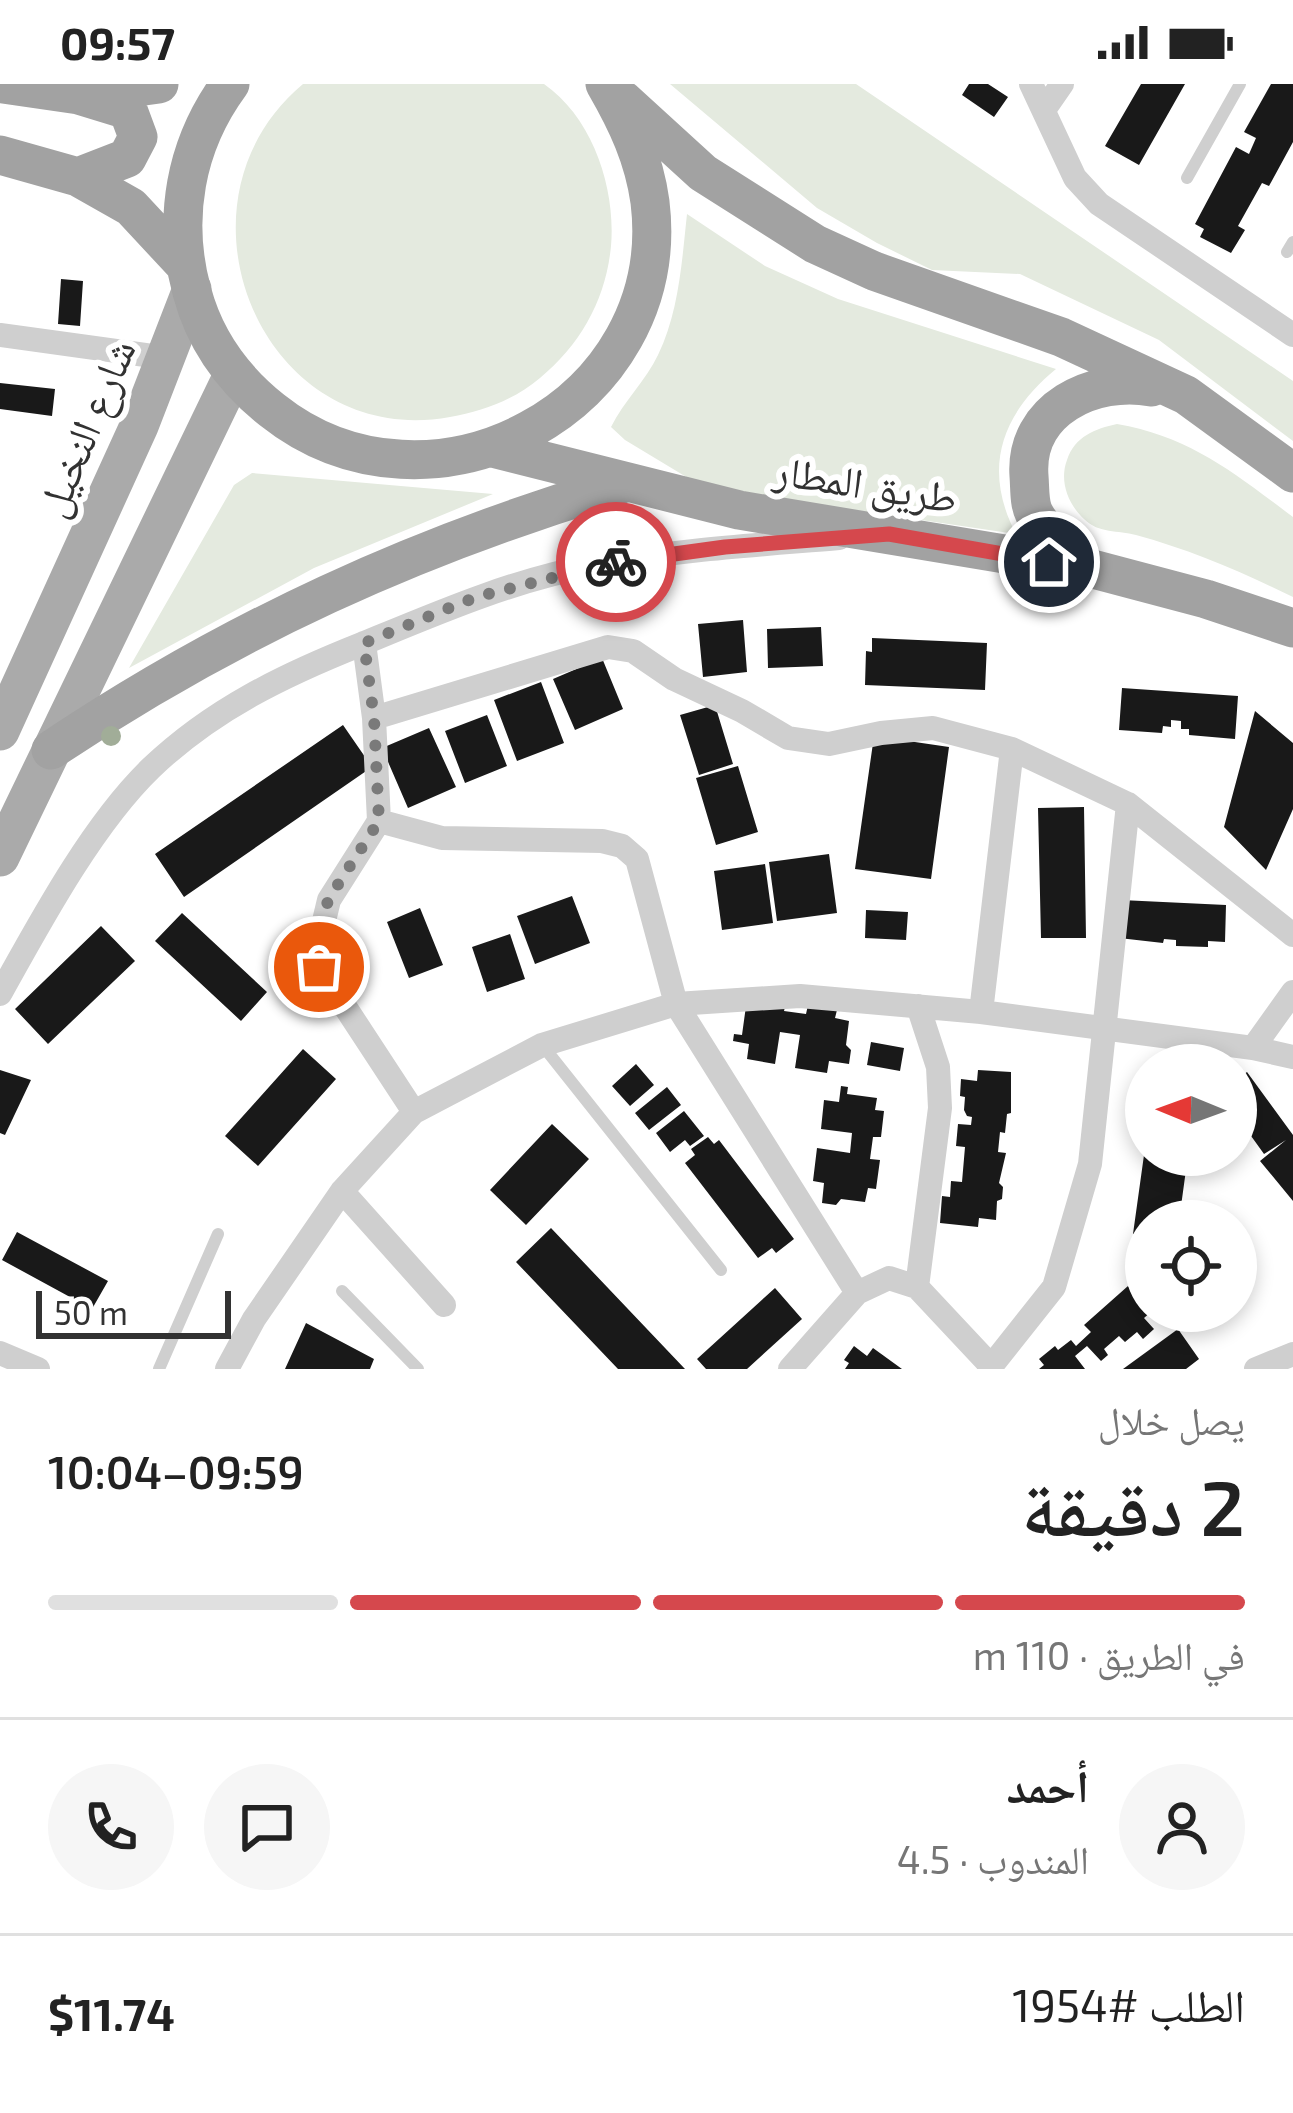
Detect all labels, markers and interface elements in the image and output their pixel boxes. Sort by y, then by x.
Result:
text: 09:57 [60,15,175,69]
street label: شارع النخيل [24,331,147,525]
street label: طريق المطار [769,443,961,524]
courier [556,502,676,622]
pin [998,511,1100,613]
icon: bike [583,529,649,595]
icon: home [1016,529,1082,595]
pin [268,916,370,1018]
icon: bag [286,934,352,1000]
north arrow [1125,1044,1257,1176]
map controls [1125,1044,1257,1332]
button: locate [1125,1200,1257,1332]
scale bar [36,1285,231,1338]
text: 50 m [54,1292,128,1332]
text: يصل خلال [1098,1396,1245,1443]
text: 09:59–10:04 [48,1444,304,1498]
text: 2 دقيقة [1021,1458,1245,1552]
text: في الطريق · 110 m [973,1631,1245,1678]
text: أحمد [1007,1758,1089,1812]
button: phone [48,1764,174,1890]
button: chat [204,1764,330,1890]
button: person [1119,1764,1245,1890]
text: المندوب · 4.5 [897,1835,1089,1882]
text: الطلب #1954 [1012,1977,1245,2031]
text: $11.74 [48,1986,175,2040]

